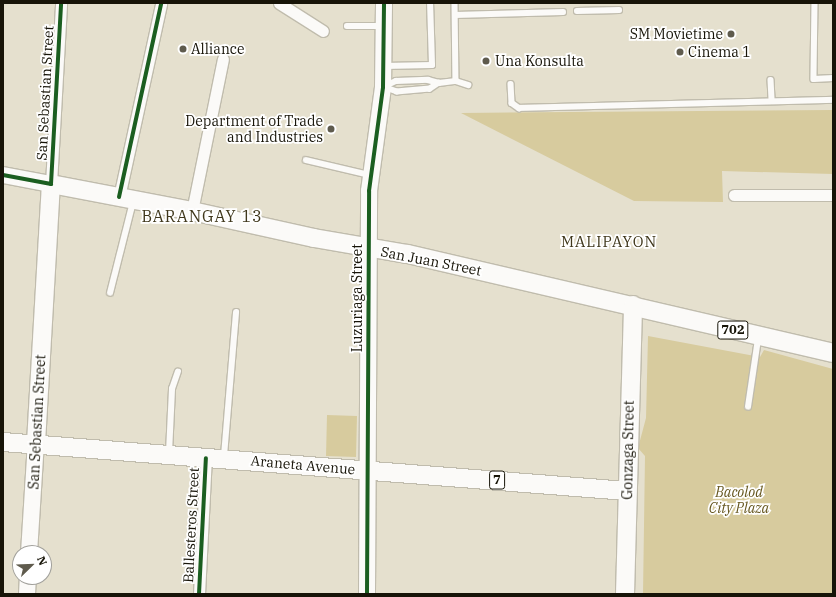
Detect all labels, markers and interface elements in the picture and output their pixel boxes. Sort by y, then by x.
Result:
street label: San Sebastian Street [33,25,57,161]
place label: SM Movietime [630,26,723,42]
marker: SM Movietime [726,29,736,39]
place label: Alliance [191,41,244,57]
marker: Alliance [178,44,188,54]
place label: Cinema 1 [688,44,751,60]
marker: Cinema 1 [675,47,685,57]
place label: Una Konsulta [495,53,584,69]
marker: Una Konsulta [480,55,492,67]
place label: Department of Trade and Industries [185,113,323,146]
marker: Department of Trade and Industries [326,124,336,134]
district label: BARANGAY 13 [141,206,263,226]
district label: MALIPAYON [561,233,657,251]
street label: San Juan Street [379,243,483,279]
street label: Luzuriaga Street [349,244,365,352]
road number: 702 [717,319,749,341]
street label: San Sebastian Street [25,354,49,490]
street label: Gonzaga Street [619,400,637,500]
street label: Araneta Avenue [250,452,356,478]
street label: Ballesteros Street [180,467,202,583]
road number: 7 [489,469,505,491]
park label: Bacolod City Plaza [709,484,769,516]
north arrow [12,545,52,585]
text: N [34,554,50,567]

